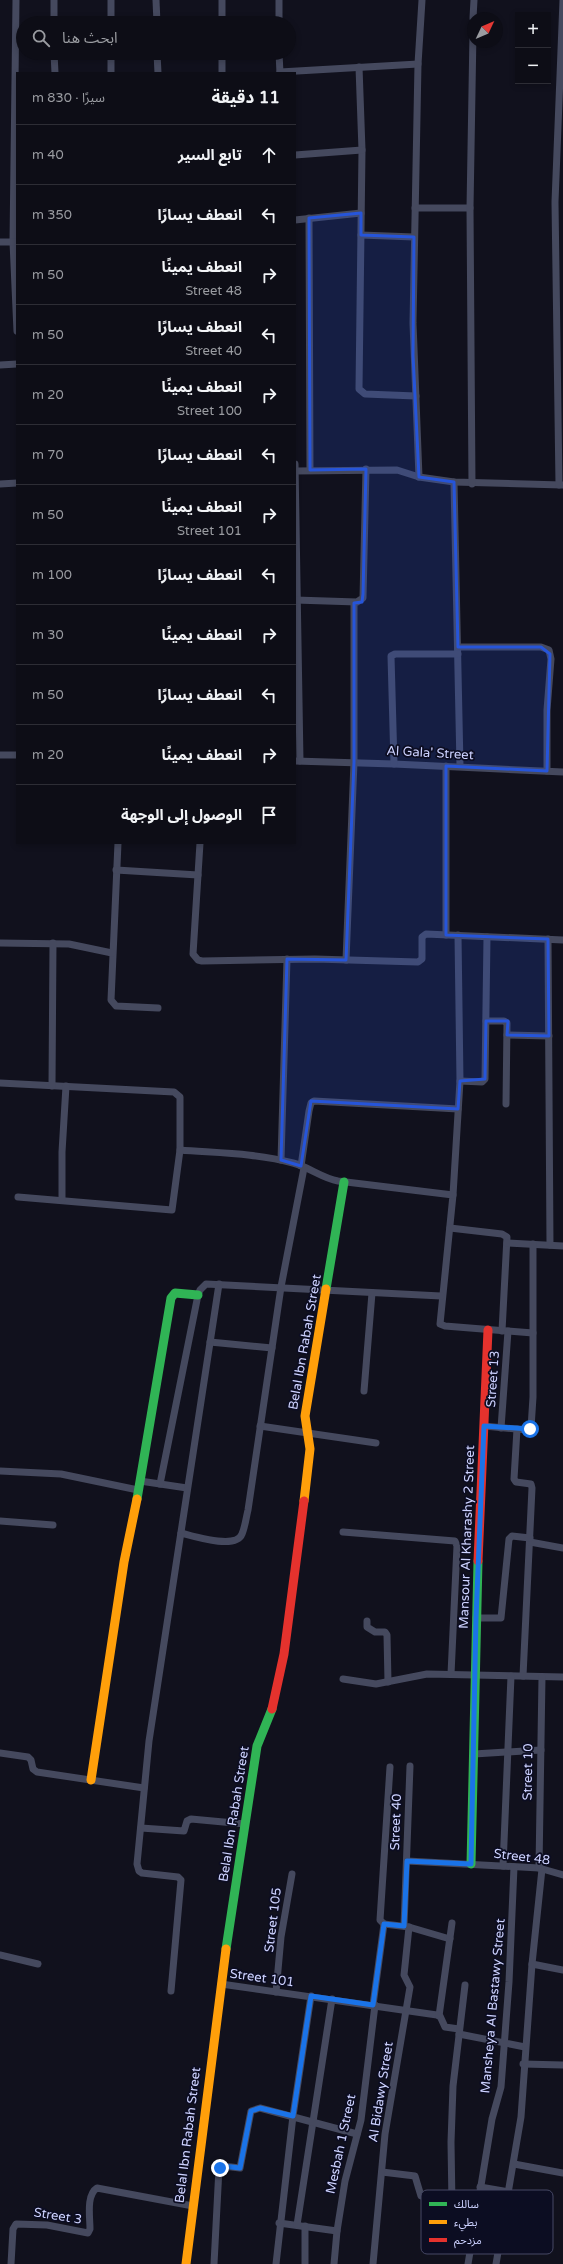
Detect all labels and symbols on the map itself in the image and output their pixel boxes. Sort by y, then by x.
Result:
north arrow [467,12,503,48]
street label: Al Gala' Street [386,743,474,763]
street label: Belal Ibn Rabah Street [285,1273,325,1411]
street label: Street 13 [483,1350,503,1408]
route start [521,1420,539,1438]
street label: Mansour Al Kharashy 2 Street [456,1445,478,1629]
street label: Street 10 [520,1743,536,1801]
street label: Belal Ibn Rabah Street [215,1745,253,1883]
street label: Street 40 [387,1793,405,1851]
street label: Street 48 [493,1846,551,1868]
street label: Street 105 [261,1887,285,1953]
street label: Mansheya Al Bastawy Street [477,1918,509,2094]
street label: Street 101 [229,1966,295,1990]
street label: Al Bidawy Street [365,2041,397,2143]
street label: Belal Ibn Rabah Street [172,2066,204,2204]
street label: Mesbah 1 Street [323,2093,359,2195]
route end [211,2159,229,2177]
legend [421,2190,553,2254]
text: سالك [454,2198,479,2211]
street label: Street 3 [33,2204,83,2228]
text: بطيء [454,2216,477,2232]
text: مزدحم [454,2234,482,2249]

